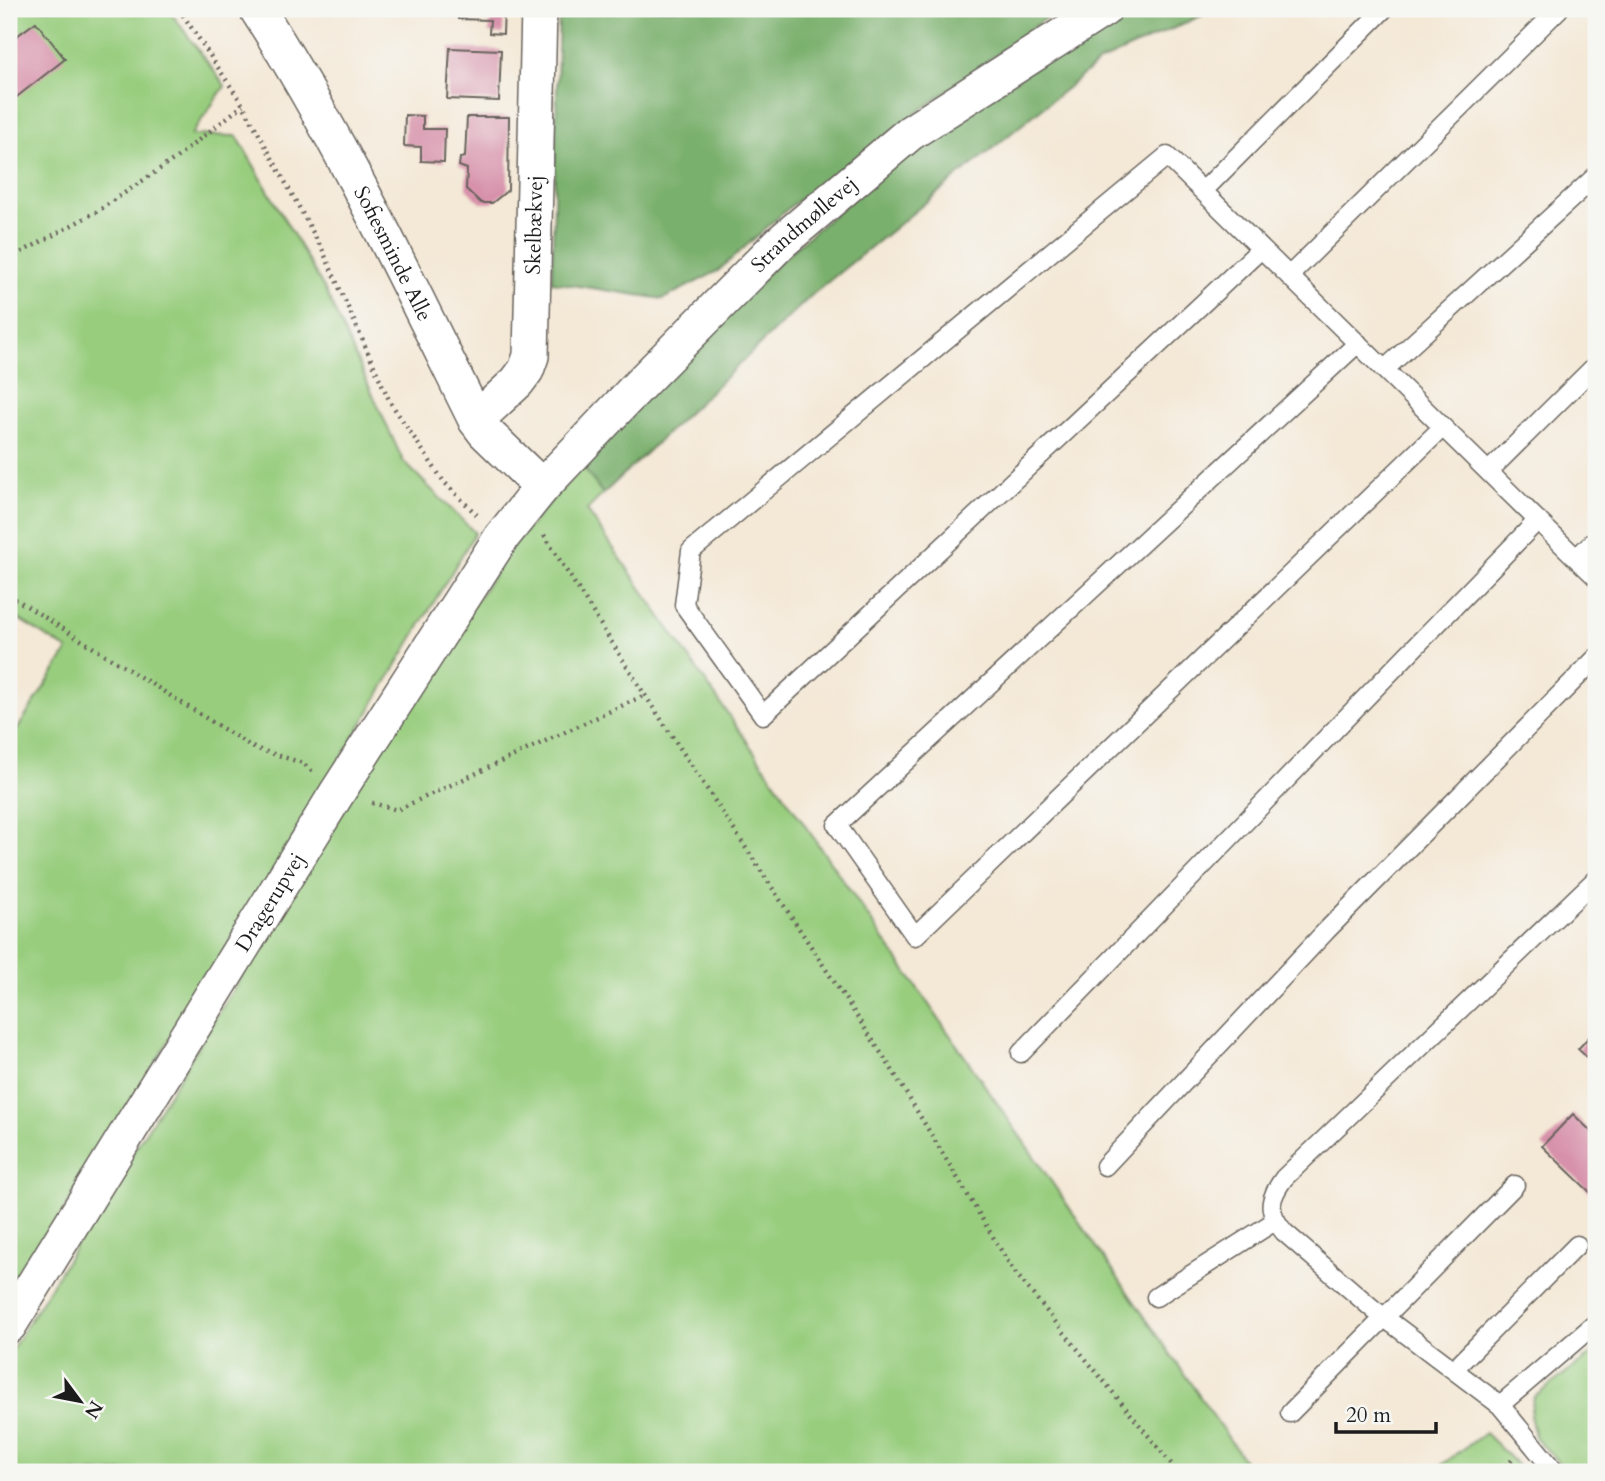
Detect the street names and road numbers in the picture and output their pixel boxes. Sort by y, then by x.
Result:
street label: Strandmøllevej [745,170,864,279]
street label: Skelbækvej [519,175,550,275]
street label: Sofiesminde Alle [346,181,439,326]
street label: Dragerupvej [229,847,312,957]

